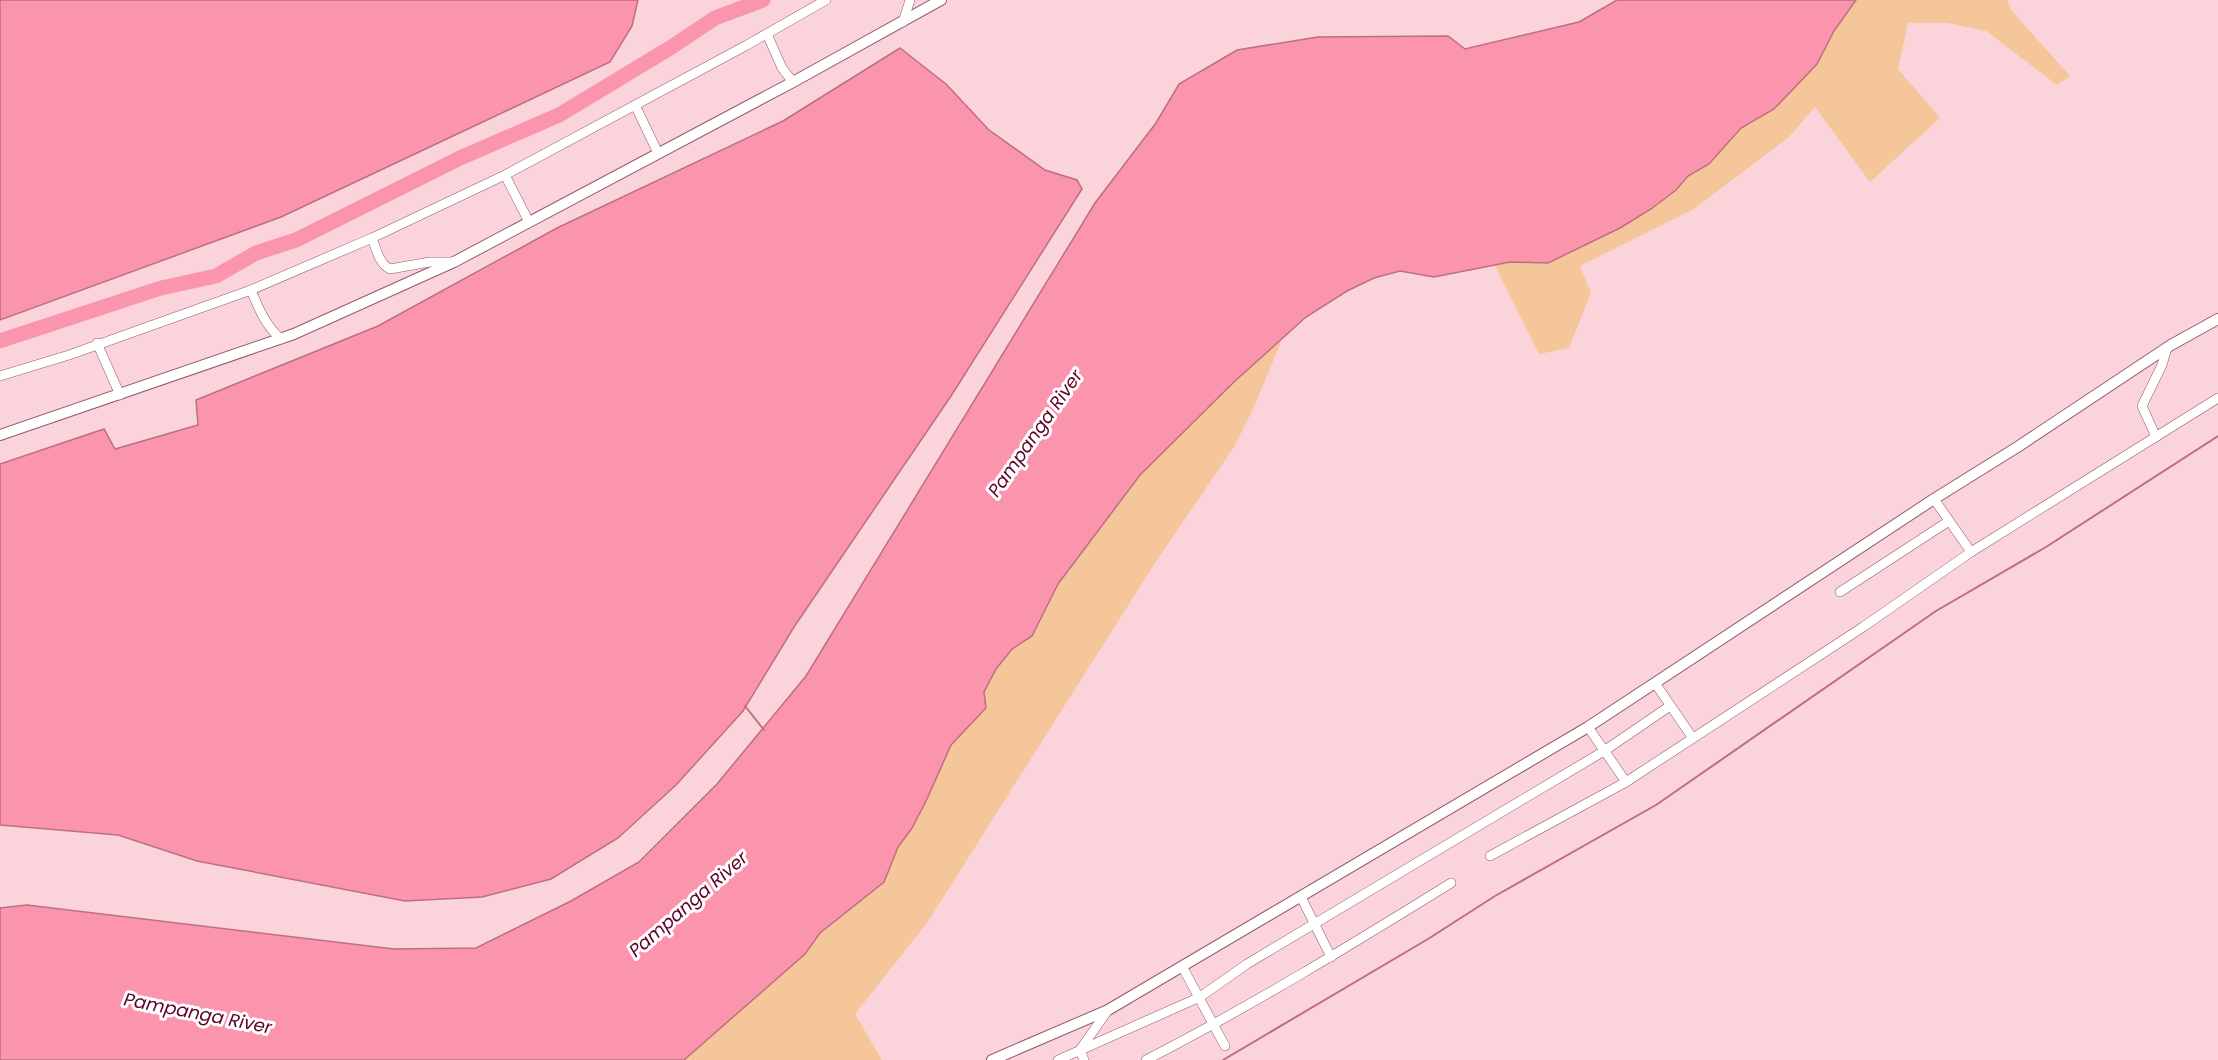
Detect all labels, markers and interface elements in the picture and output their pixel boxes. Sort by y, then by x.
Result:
water label: Pampanga River [982,363,1089,502]
water label: Pampanga River [623,845,754,963]
water label: Pampanga River [122,986,275,1040]

